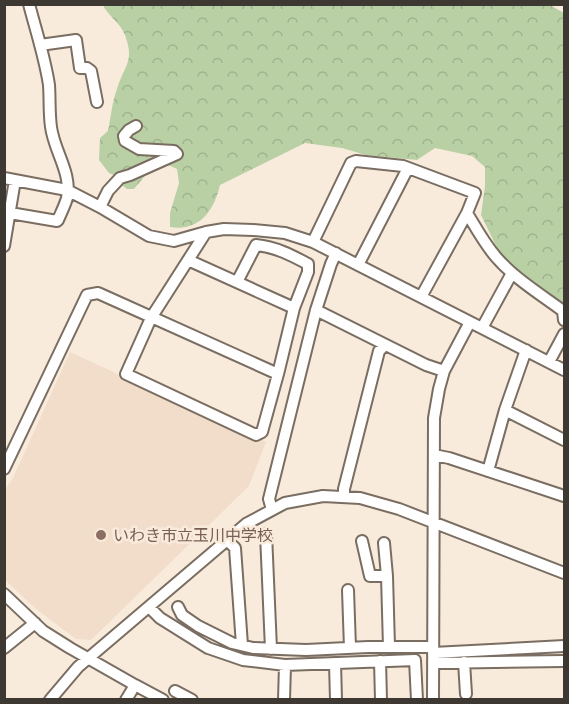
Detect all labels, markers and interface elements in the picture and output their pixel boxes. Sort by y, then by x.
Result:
place label: いわき市立玉川中学校 [113,525,273,545]
marker: いわき市立玉川中学校 [94,528,108,542]

